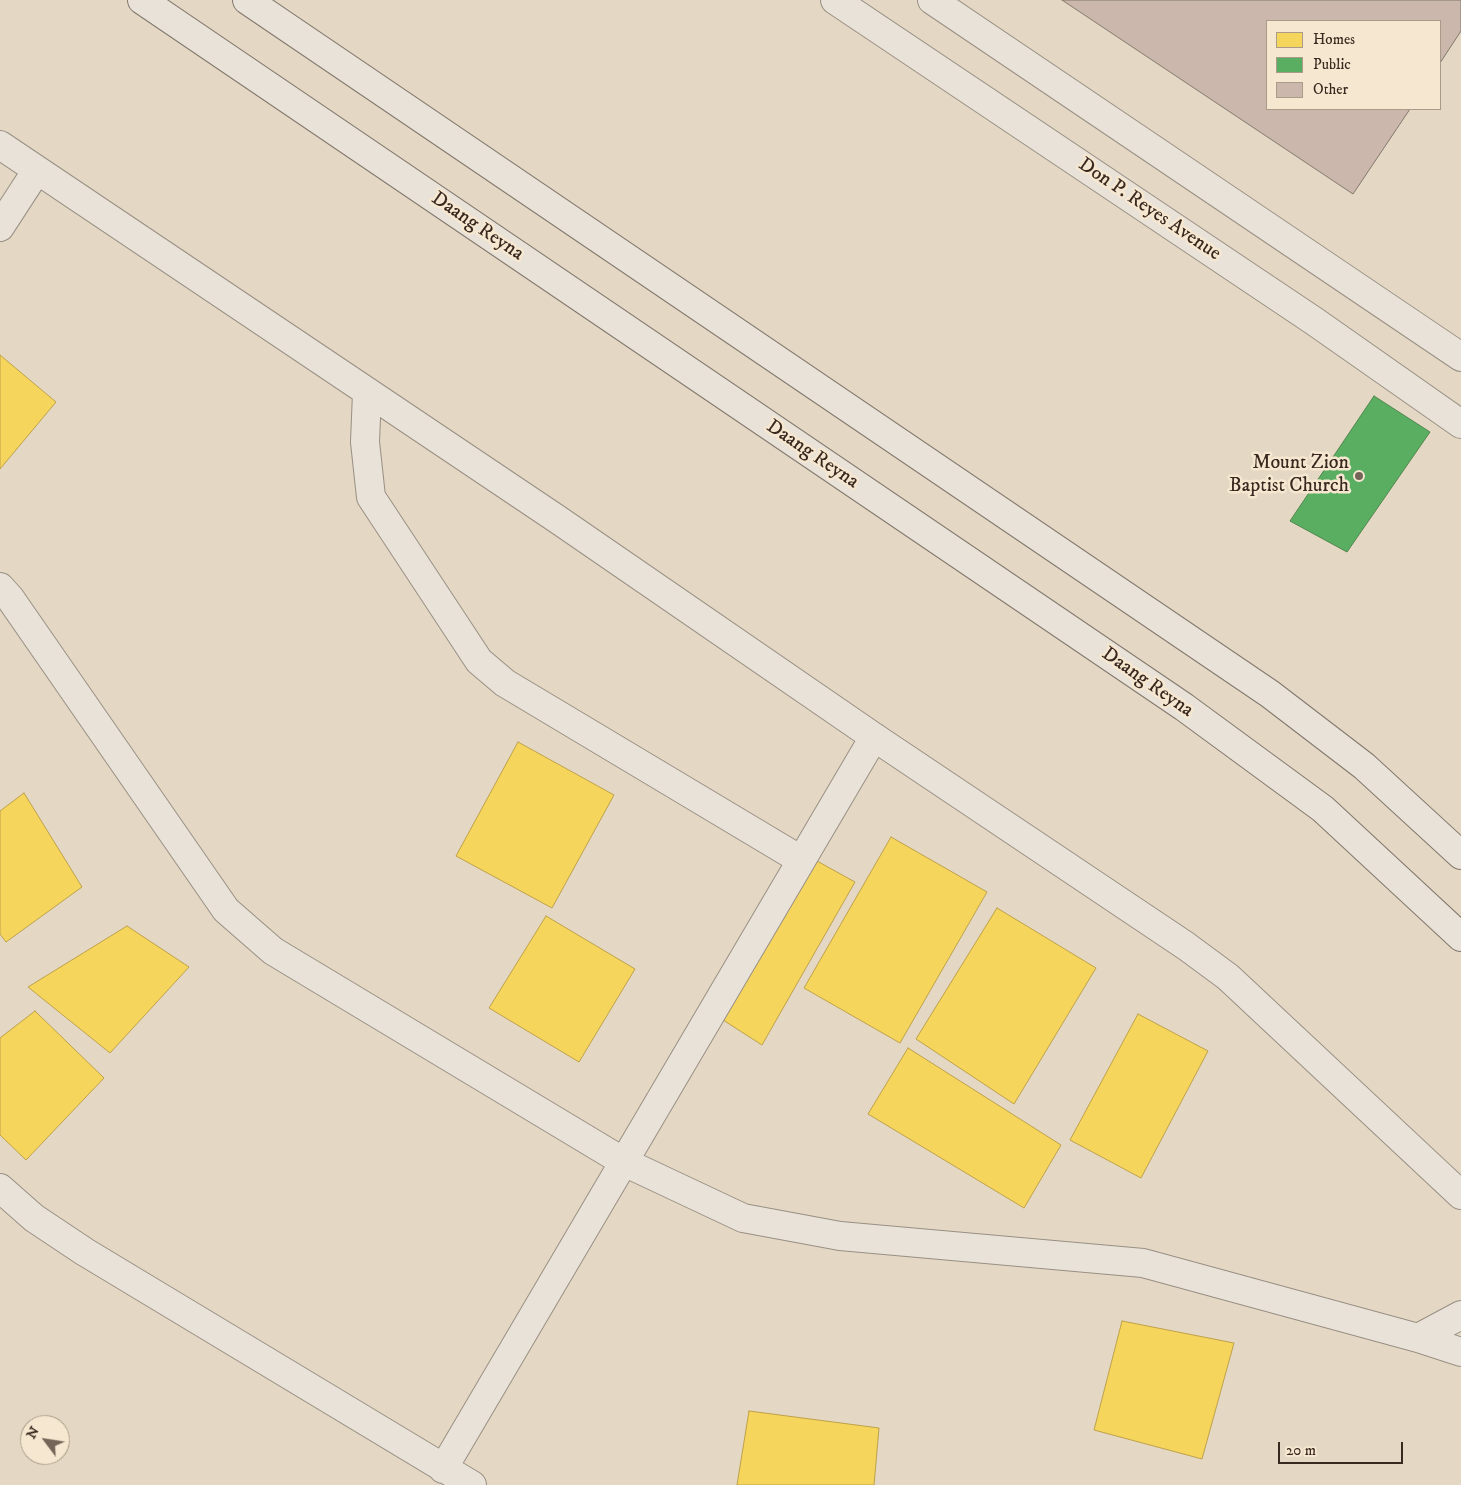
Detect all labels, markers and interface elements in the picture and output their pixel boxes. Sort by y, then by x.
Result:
legend [1266,20,1441,110]
text: Homes [1313,30,1355,49]
text: Public [1313,55,1351,74]
text: Other [1313,80,1348,99]
street label: Don P. Reyes Avenue [1073,153,1225,267]
street label: Daang Reyna [426,187,528,267]
street label: Daang Reyna [761,415,863,495]
place label: Mount Zion Baptist Church [1229,452,1349,499]
marker: Mount Zion Baptist Church [1353,470,1365,482]
street label: Daang Reyna [1097,643,1197,723]
north arrow [20,1415,70,1465]
text: N [22,1423,44,1442]
scale bar [1281,1432,1406,1464]
text: 20 m [1286,1441,1316,1460]

